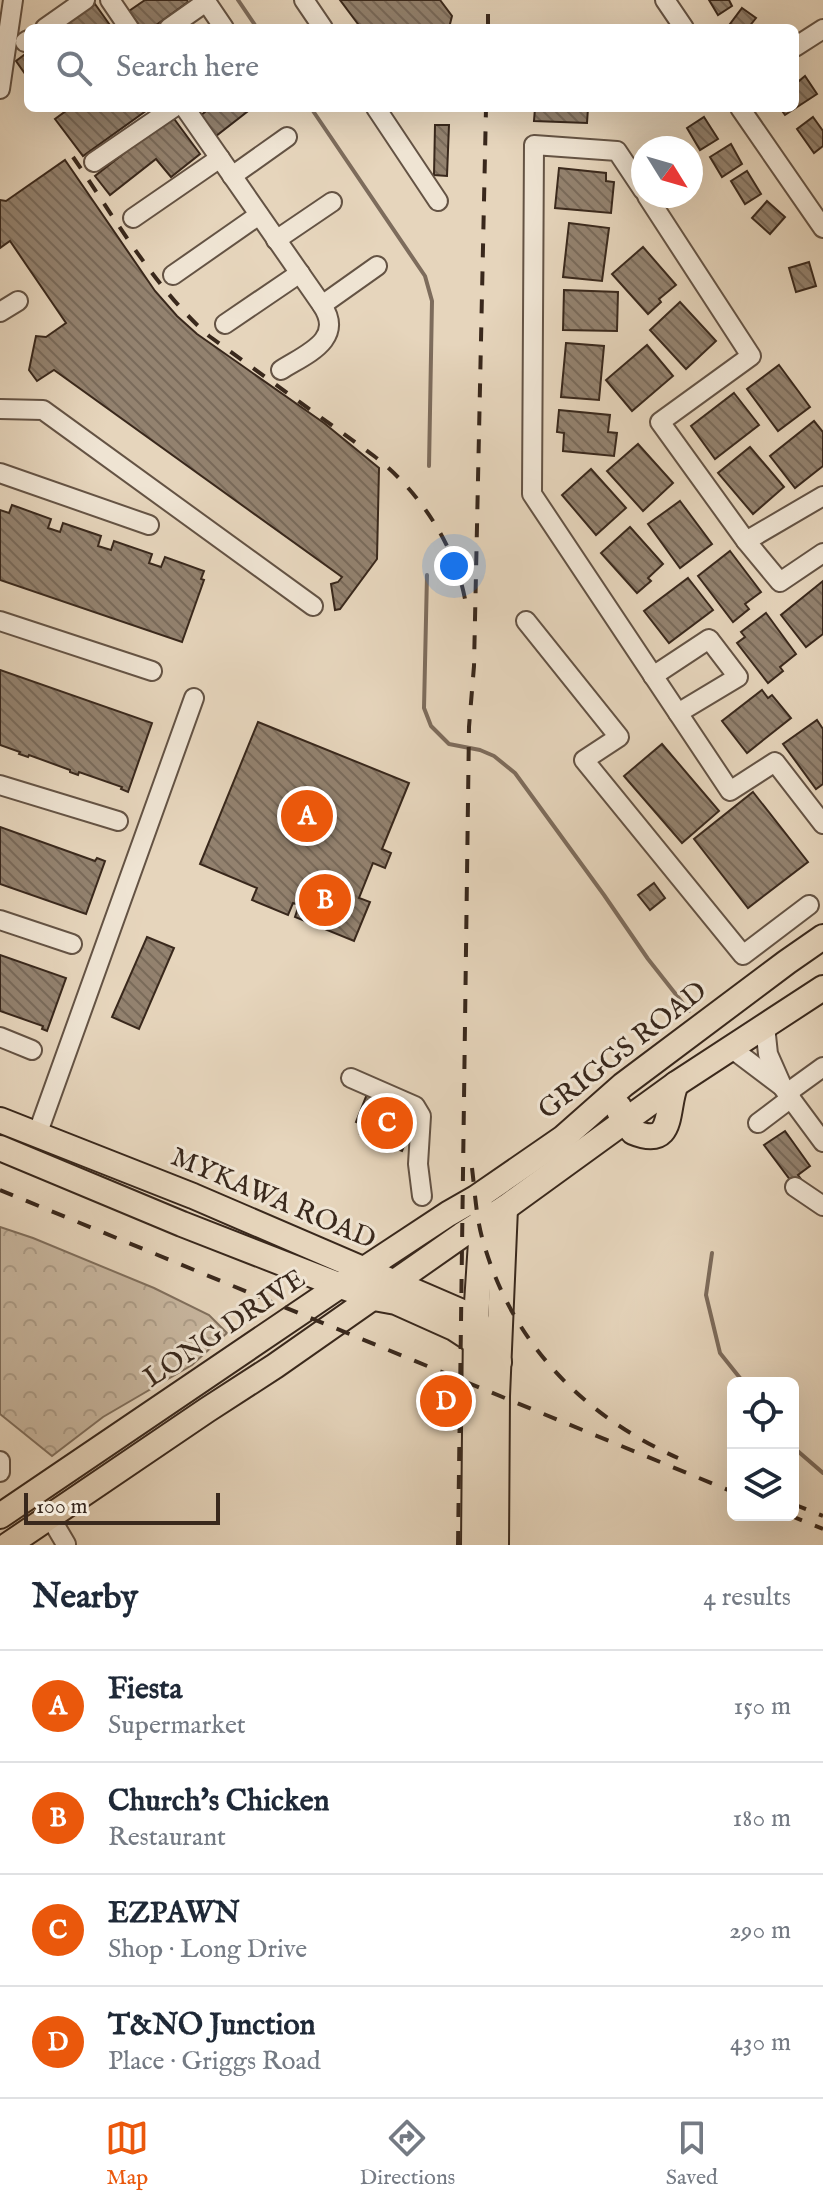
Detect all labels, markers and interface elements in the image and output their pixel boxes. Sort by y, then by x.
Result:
search box [24,24,799,112]
icon: search [52,46,96,90]
text: Search here [116,49,259,87]
north arrow [631,136,703,208]
your location [434,546,474,586]
pin: A [281,786,333,846]
pin: B [299,870,351,930]
street label: GRIGGS ROAD [532,974,714,1128]
pin: C [361,1093,413,1153]
street label: MYKAWA ROAD [165,1140,381,1258]
street label: LONG DRIVE [137,1262,313,1396]
pin: D [420,1371,472,1431]
map controls [727,1377,799,1521]
button: locate [727,1377,799,1449]
button: layers [727,1449,799,1521]
scale bar [24,1489,220,1525]
text: 100 m [36,1493,88,1521]
text: Nearby [32,1576,138,1619]
text: 4 results [703,1581,791,1614]
text: Fiesta [108,1671,183,1709]
text: A [49,1690,67,1723]
text: 150 m [733,1690,791,1723]
text: Supermarket [108,1709,246,1742]
text: Church's Chicken [108,1783,330,1821]
text: B [49,1802,67,1835]
text: 180 m [733,1802,791,1835]
text: Restaurant [108,1821,226,1854]
text: EZPAWN [108,1895,240,1933]
text: C [49,1914,67,1947]
text: 290 m [729,1914,791,1947]
text: Shop · Long Drive [108,1933,307,1966]
text: T&NO Junction [108,2007,315,2045]
text: D [48,2026,68,2059]
text: 430 m [730,2026,791,2059]
text: Place · Griggs Road [108,2045,321,2078]
tab: Map [105,2116,149,2192]
tab: Directions [360,2116,455,2192]
tab: Saved [666,2116,718,2192]

